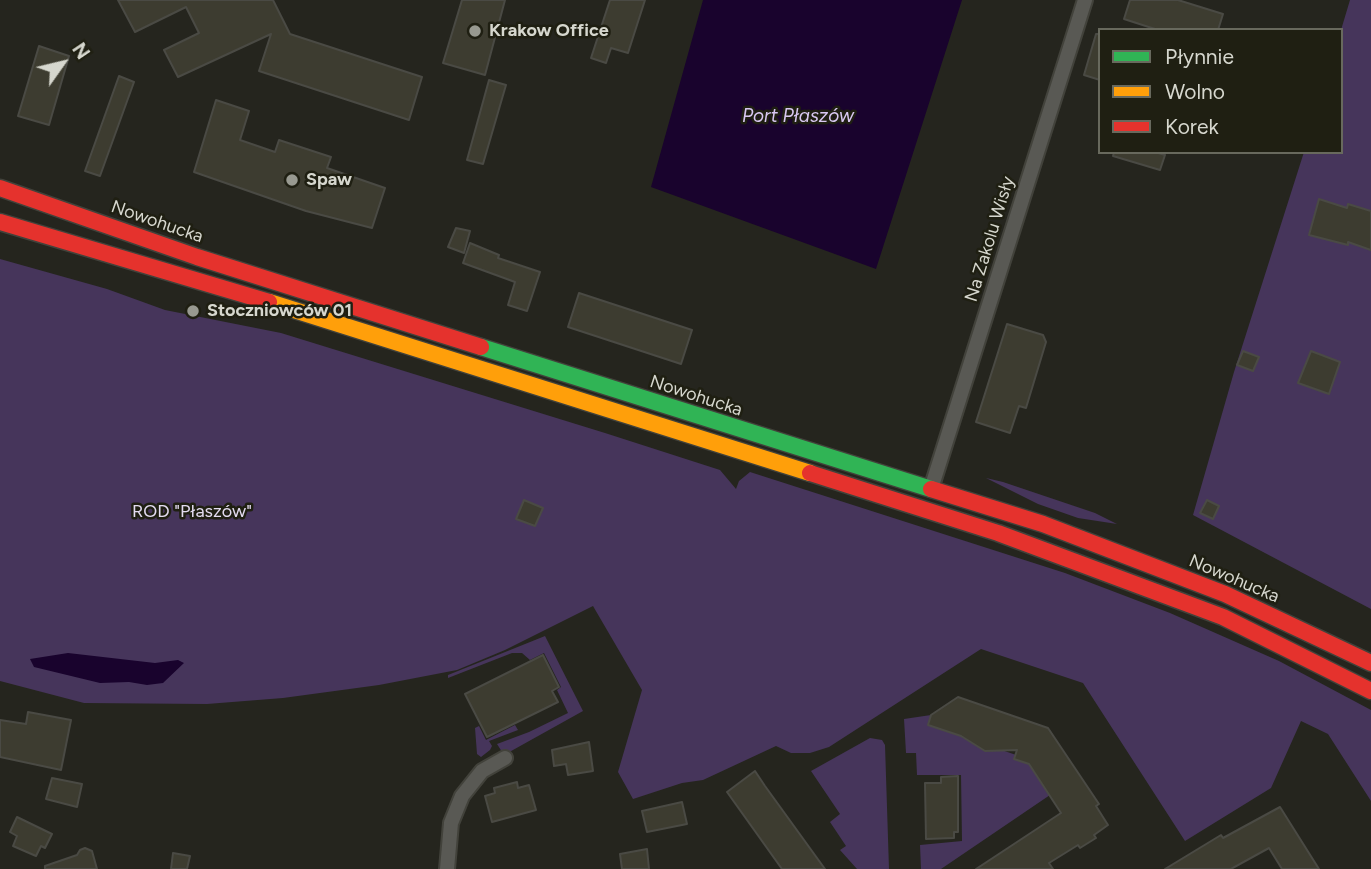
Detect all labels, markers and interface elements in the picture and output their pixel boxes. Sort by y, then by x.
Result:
place label: Krakow Office [489,20,609,42]
marker: Krakow Office [467,23,483,39]
north arrow [28,28,98,98]
legend [1098,28,1343,154]
text: N [67,38,94,63]
text: Płynnie [1165,44,1234,69]
text: Wolno [1165,79,1225,104]
water label: Port Płaszów [742,105,854,127]
text: Korek [1165,114,1219,139]
place label: Spaw [306,169,352,191]
marker: Spaw [284,172,300,188]
street label: Na Zakolu Wisły [961,174,1019,304]
street label: Nowohucka [108,196,206,248]
place label: Stoczniowców 01 [207,300,352,322]
marker: Stoczniowców 01 [185,303,201,319]
street label: Nowohucka [647,371,745,421]
park label: ROD "Płaszów" [132,501,252,523]
street label: Nowohucka [1186,550,1282,608]

